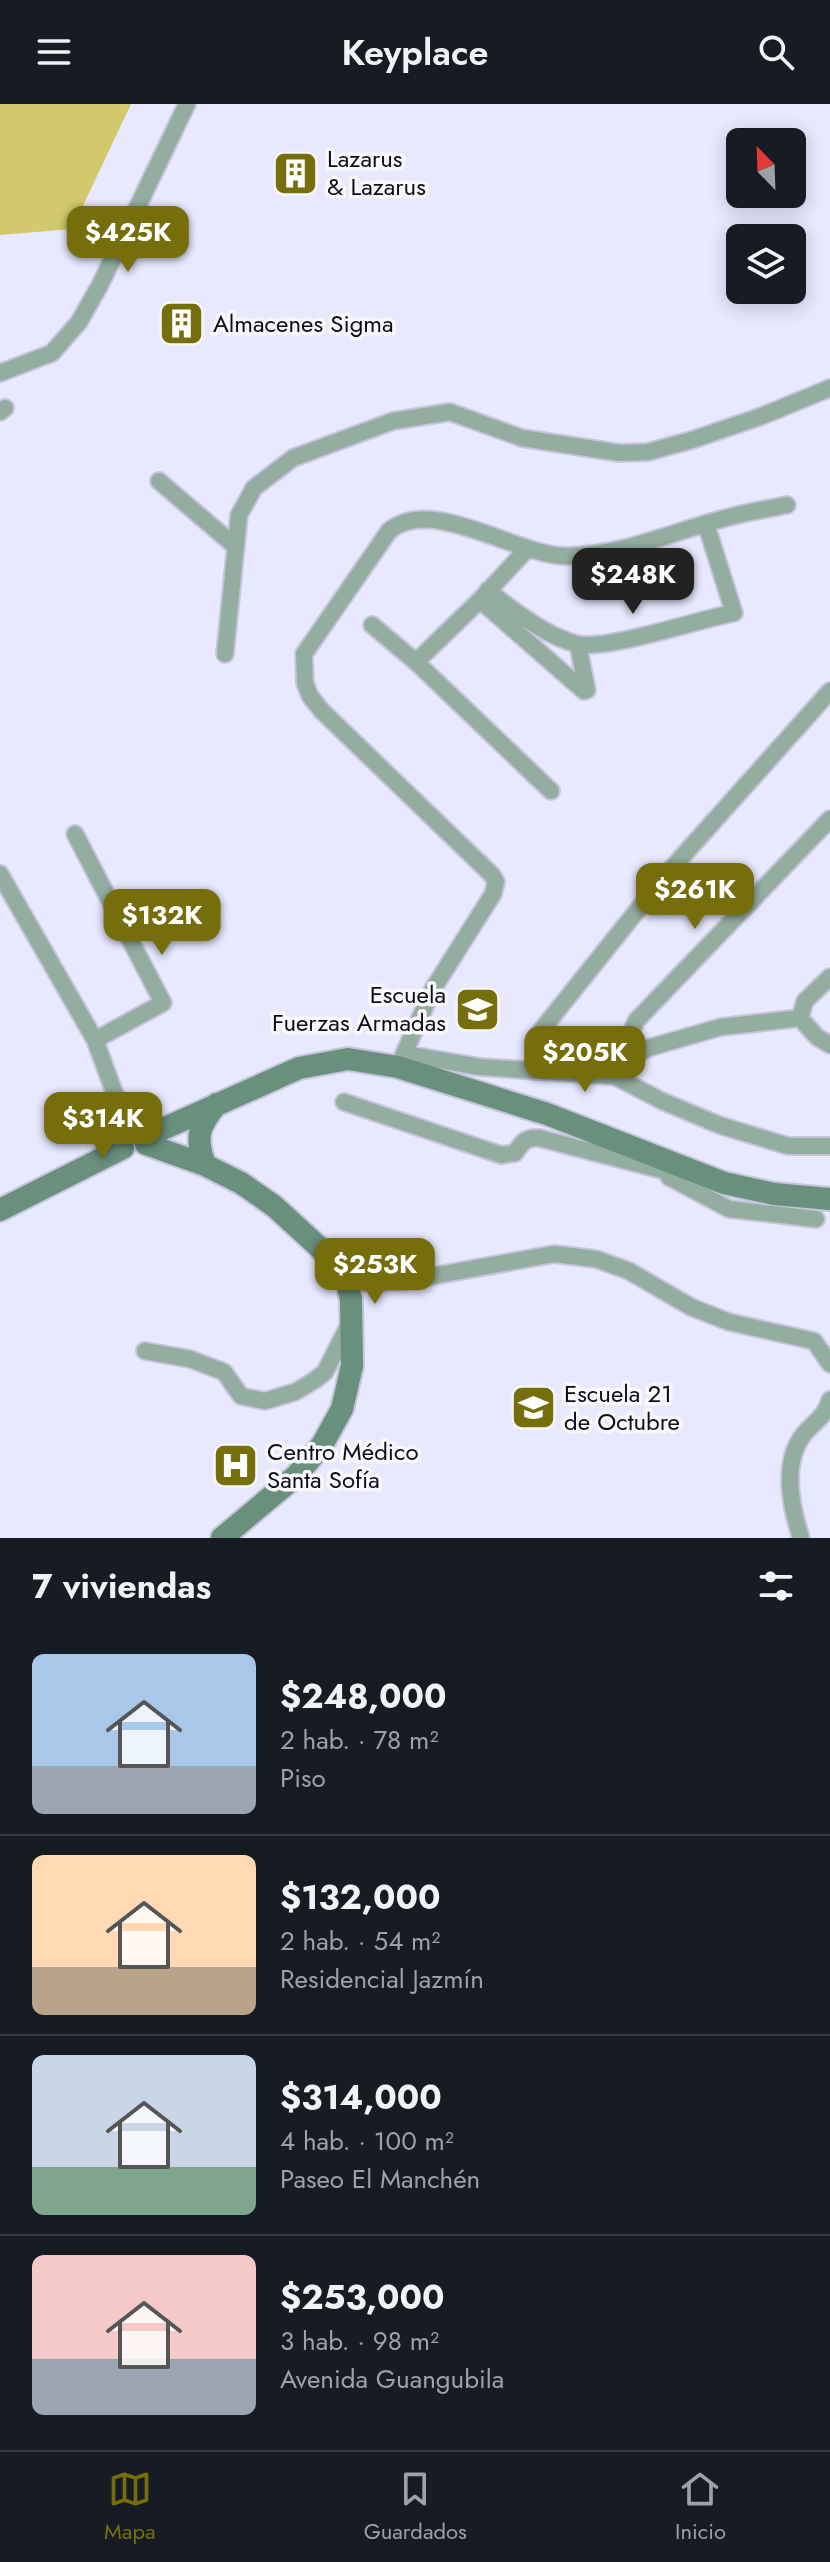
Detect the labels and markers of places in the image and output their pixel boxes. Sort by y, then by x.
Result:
place label: Lazarus & Lazarus [327,141,426,204]
building icon: Lazarus & Lazarus [272,149,320,197]
pin: $425K [72,206,184,274]
building icon: Almacenes Sigma [158,300,206,348]
place label: Almacenes Sigma [213,306,394,341]
pin: $248K [577,548,689,616]
pin: $261K [639,863,751,931]
pin: $132K [106,889,218,957]
place label: Escuela Fuerzas Armadas [272,977,446,1040]
school or university icon: Escuela Fuerzas Armadas [453,985,501,1033]
pin: $205K [529,1026,641,1094]
pin: $314K [47,1092,159,1160]
pin: $253K [319,1238,431,1306]
place label: Escuela 21 de Octubre [564,1376,680,1439]
school or university icon: Escuela 21 de Octubre [509,1384,557,1432]
place label: Centro Médico Santa Sofía [267,1434,419,1497]
hospital icon: Centro Médico Santa Sofía [212,1442,260,1490]

